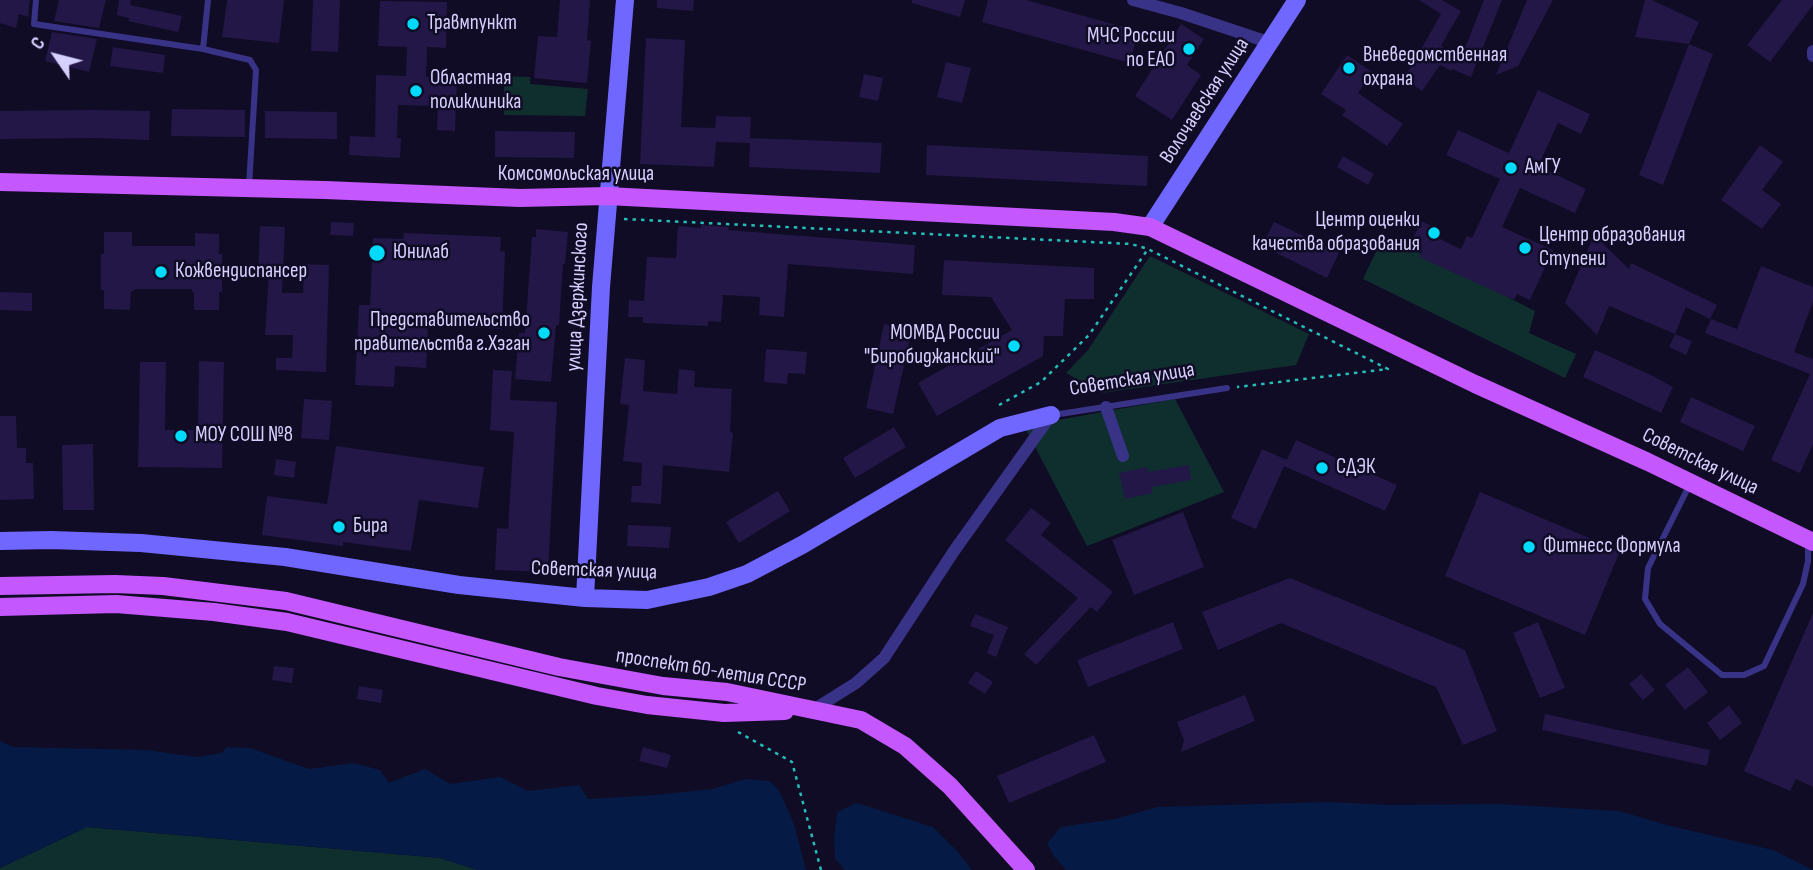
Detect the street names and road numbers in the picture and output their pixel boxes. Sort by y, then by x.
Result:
street label: Волочаевская улица [1155,33,1255,169]
street label: Комсомольская улица [498,162,654,188]
street label: улица Дзержинского [562,222,594,372]
street label: Советская улица [1068,358,1196,402]
street label: Советская улица [1638,423,1762,501]
street label: Советская улица [530,556,658,586]
street label: проспект 60-летия СССР [614,644,808,698]

